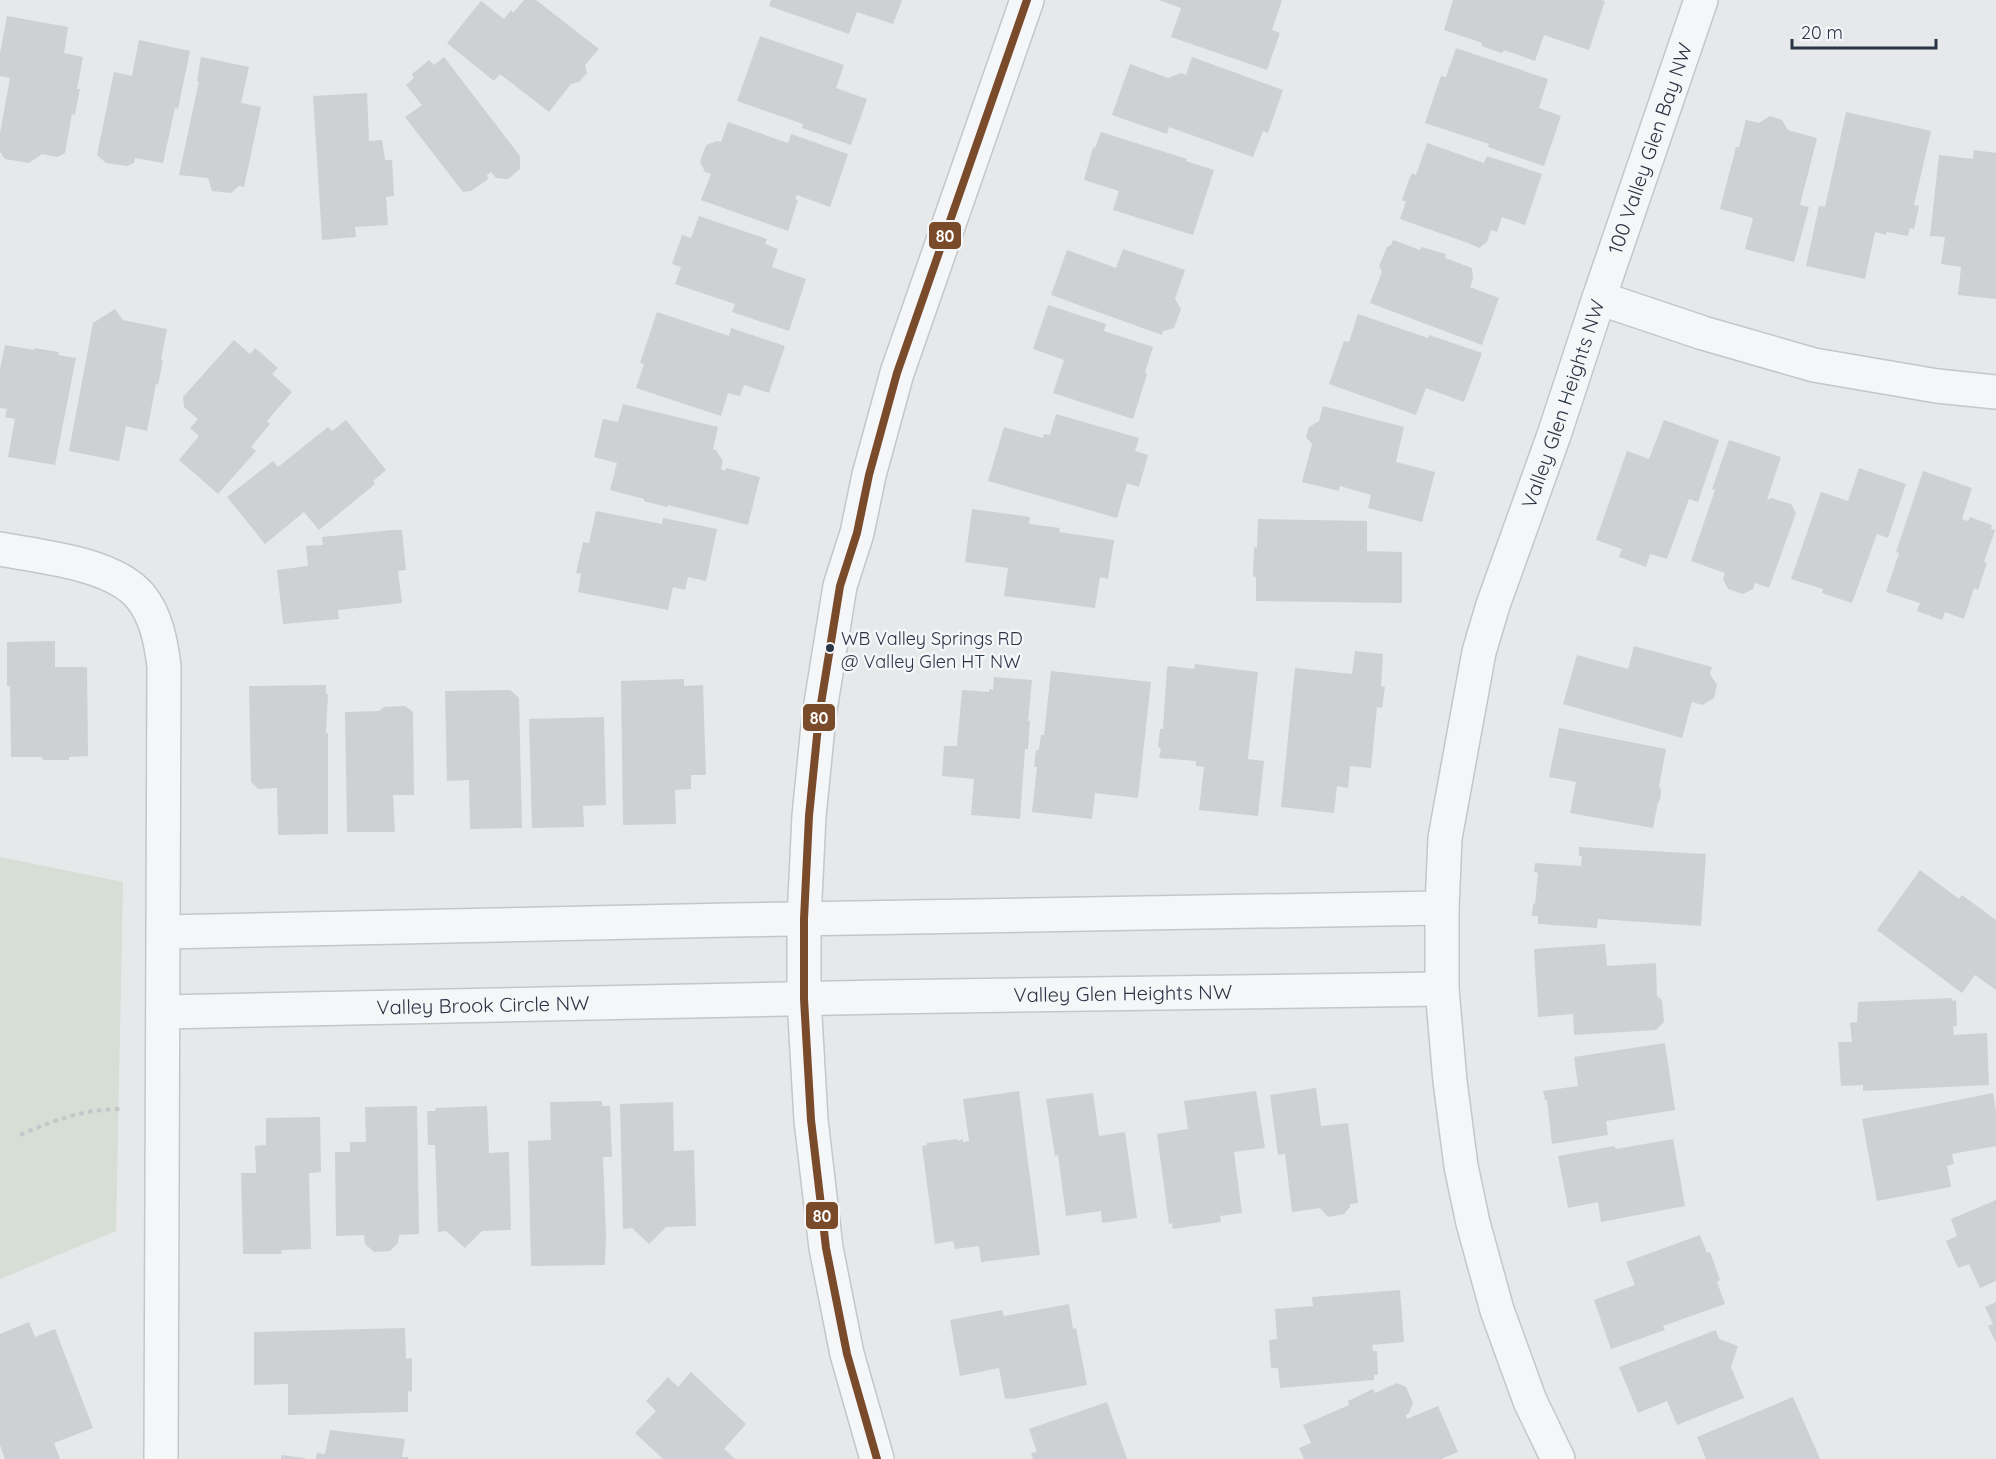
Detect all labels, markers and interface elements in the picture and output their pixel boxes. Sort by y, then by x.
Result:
scale bar [1792,12,1936,50]
text: 20 m [1801,21,1843,44]
street label: 100 Valley Glen Bay NW [1602,40,1697,257]
line badge: 80 [928,221,962,250]
text: 80 [936,226,954,246]
street label: Valley Glen Heights NW [1516,296,1610,511]
place label: WB Valley Springs RD @ Valley Glen HT NW [841,627,1023,673]
marker: WB Valley Springs RD @ Valley Glen HT NW [824,642,836,654]
line badge: 80 [802,703,836,732]
text: 80 [810,708,828,728]
street label: Valley Glen Heights NW [1013,979,1232,1007]
street label: Valley Brook Circle NW [376,990,590,1020]
line badge: 80 [805,1201,839,1230]
text: 80 [813,1206,831,1226]

